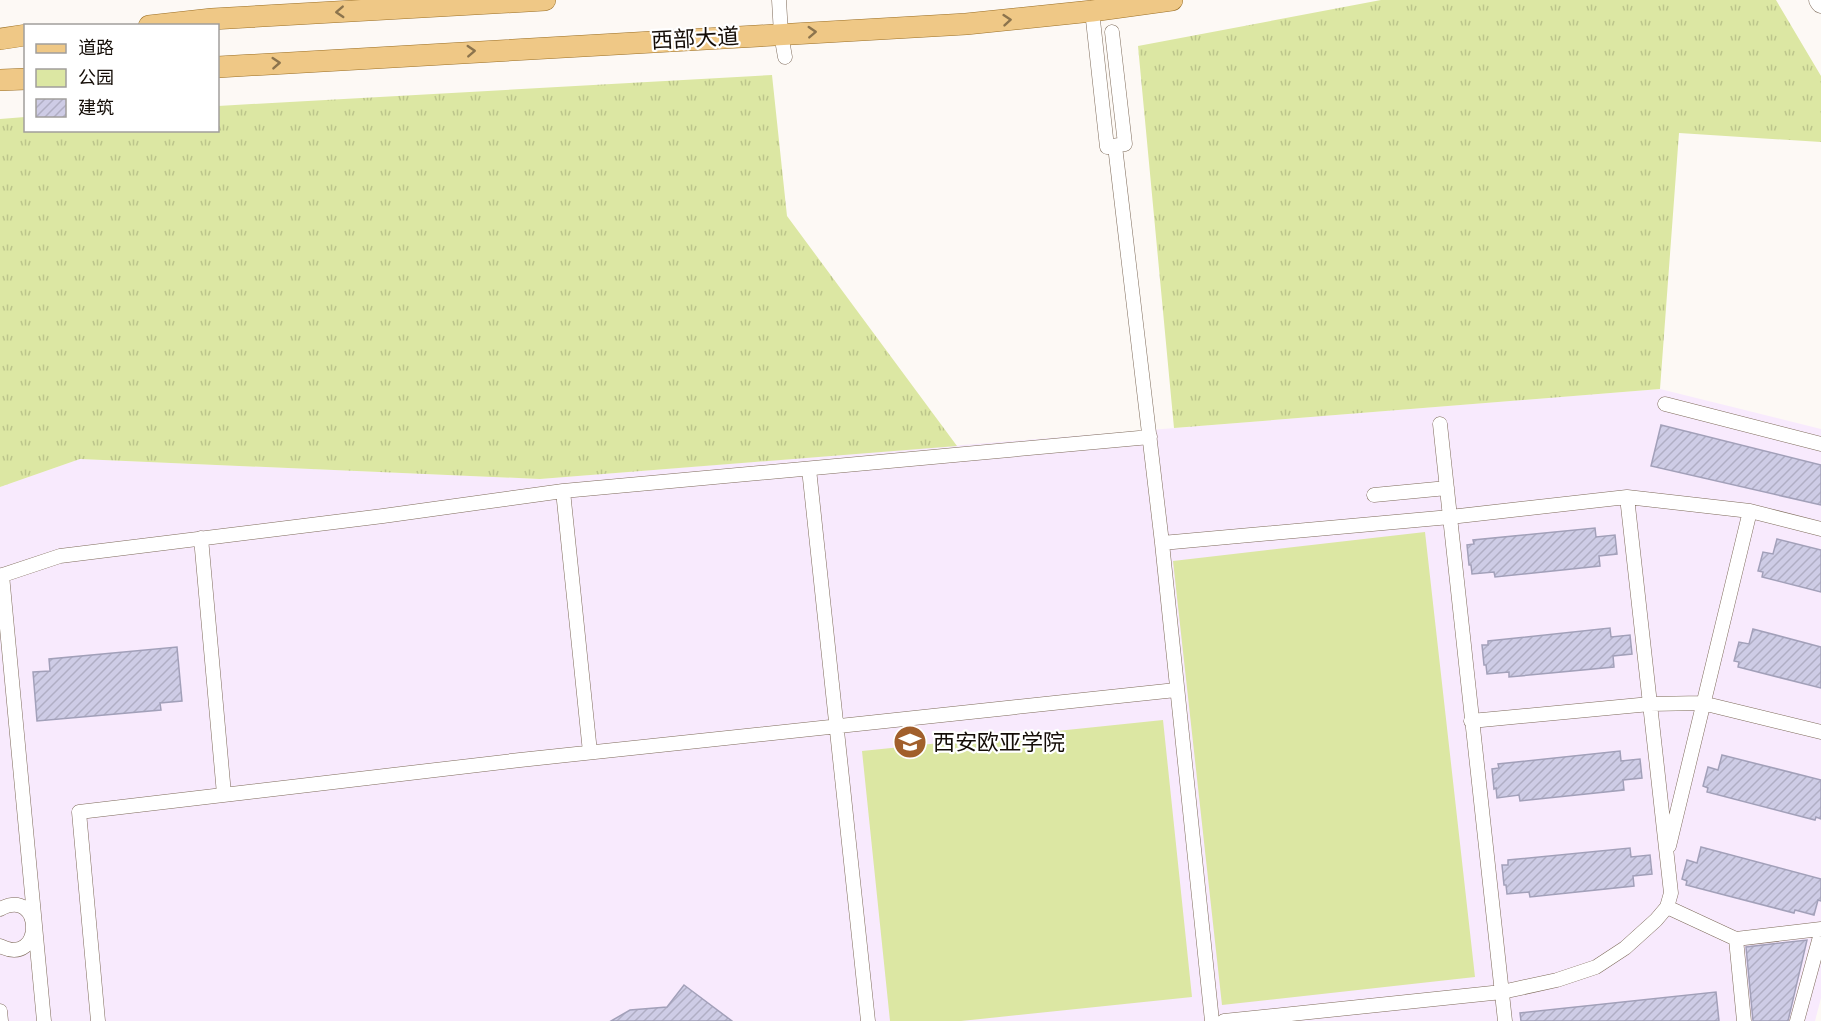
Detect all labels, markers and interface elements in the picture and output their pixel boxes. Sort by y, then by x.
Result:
one-way arrow [335,5,344,18]
one-way arrow [1002,14,1011,27]
legend [24,24,219,132]
street label: 西部大道 [650,24,740,55]
one-way arrow [808,26,817,39]
text: 道路 [78,38,114,59]
one-way arrow [466,45,475,58]
one-way arrow [271,57,280,70]
text: 公园 [78,68,114,89]
text: 建筑 [78,98,114,119]
school or university icon: 西安欧亚学院 [892,724,928,760]
place label: 西安欧亚学院 [933,730,1065,757]

